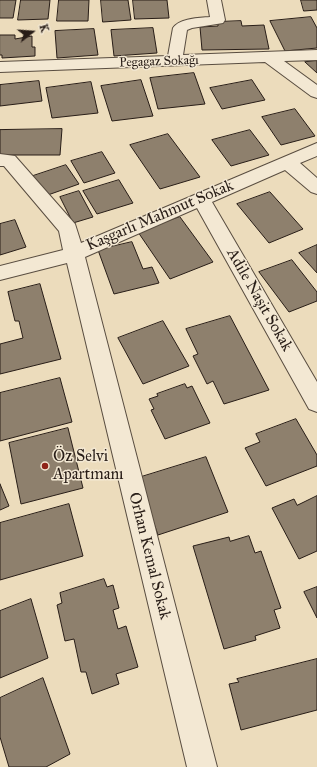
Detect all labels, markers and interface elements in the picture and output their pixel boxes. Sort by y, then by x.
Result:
north arrow [12,12,52,52]
text: K [37,23,51,34]
street label: Pegagaz Sokağı [119,53,199,71]
street label: Kaşgarlı Mahmut Sokak [83,176,237,256]
street label: Adile Naşit Sokak [222,245,296,355]
place label: Öz Selvi Apartmanı [53,447,123,485]
marker: Öz Selvi Apartmanı [40,461,50,471]
street label: Orhan Kemal Sokak [124,490,174,622]

